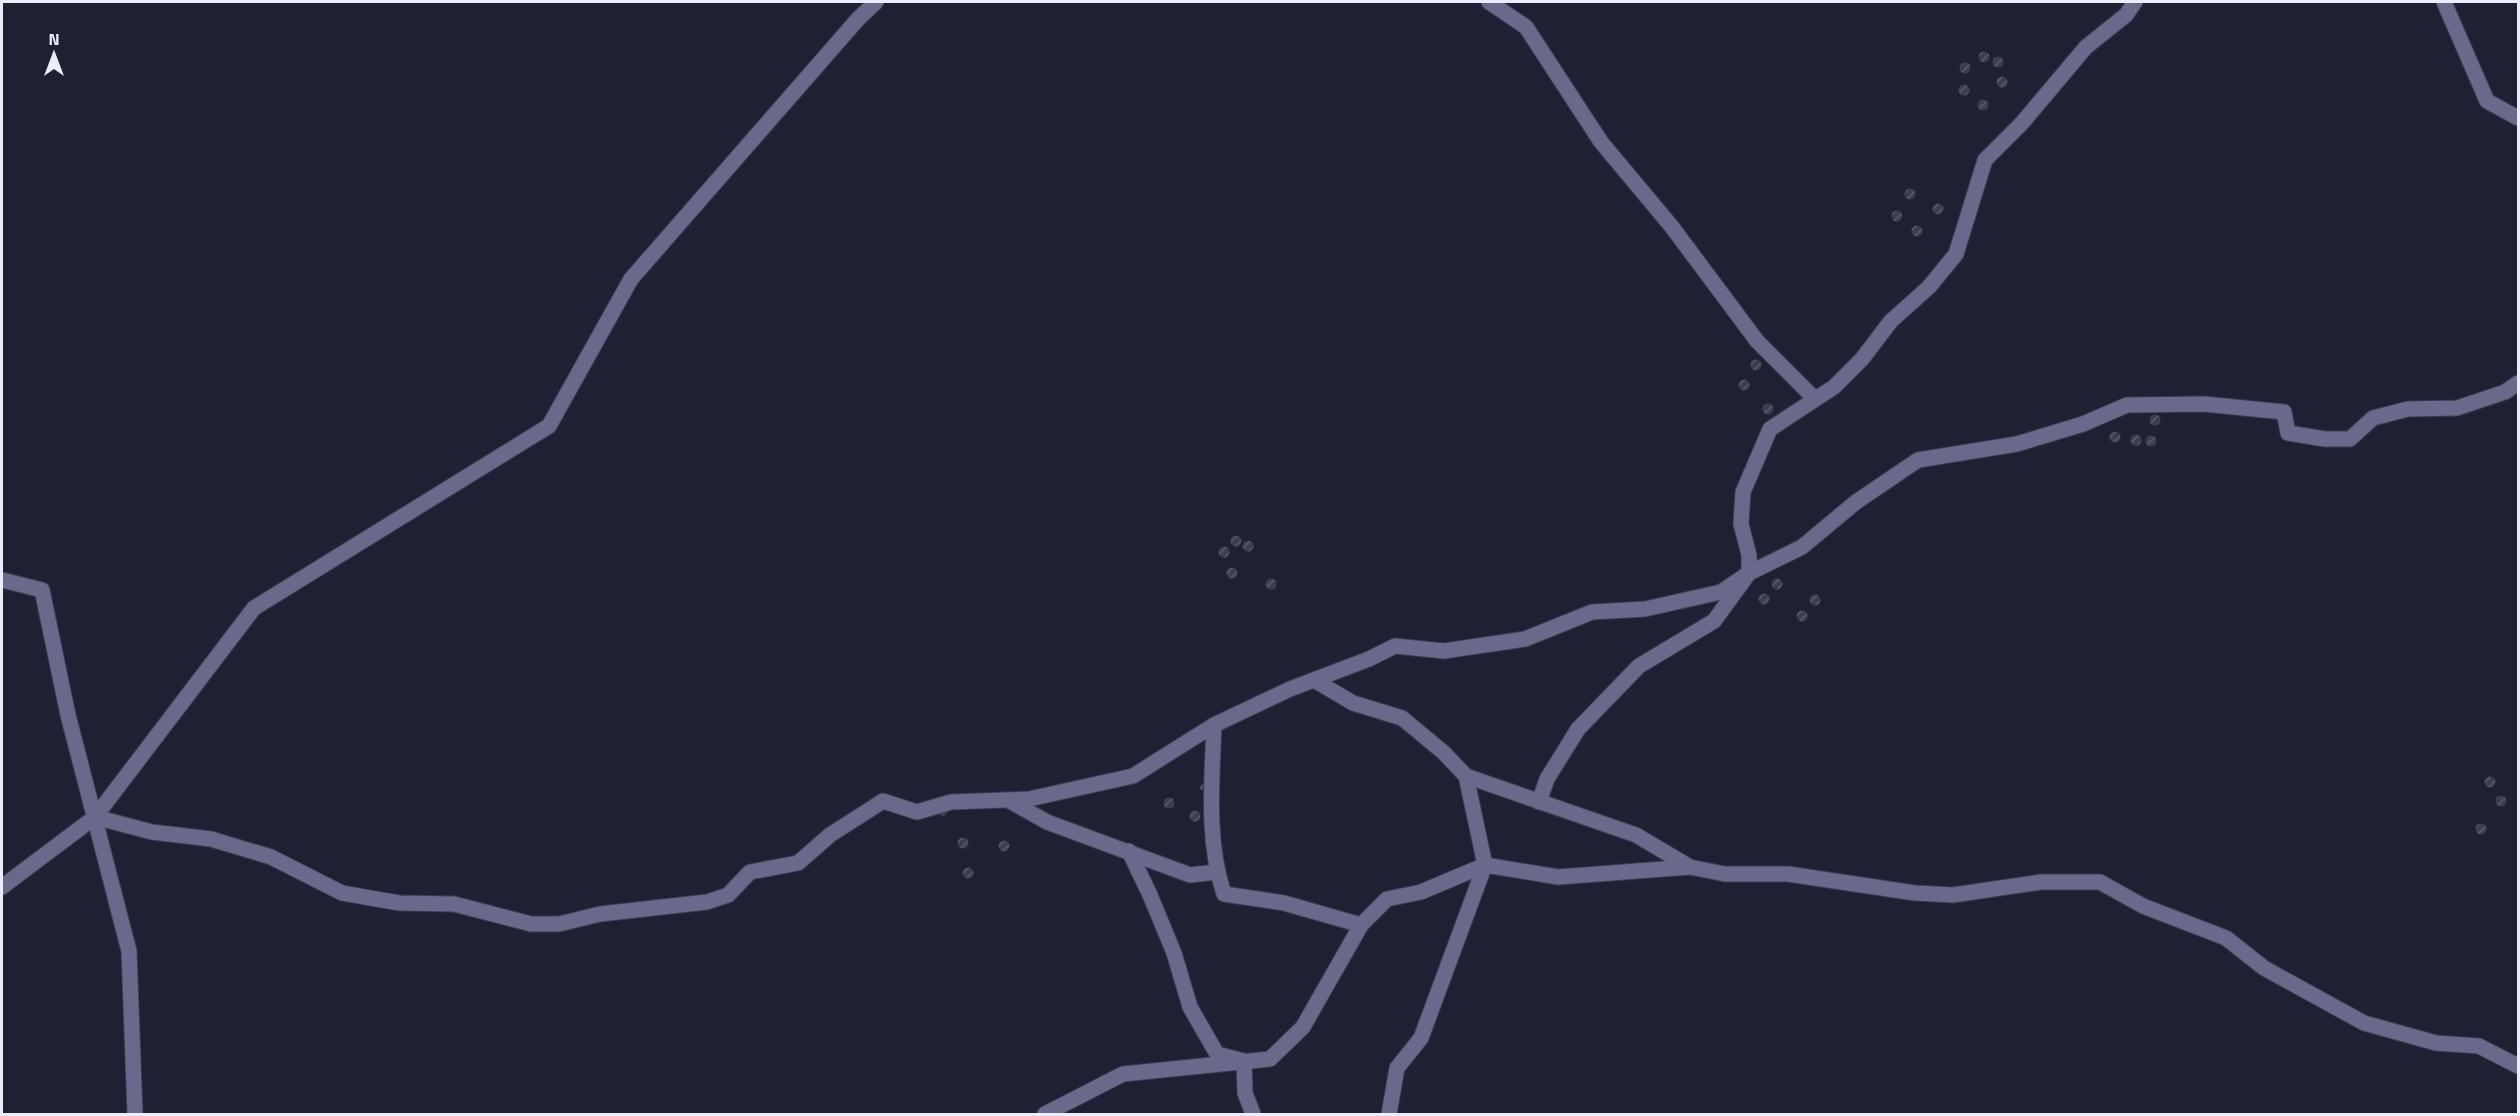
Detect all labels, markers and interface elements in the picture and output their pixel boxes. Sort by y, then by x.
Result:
north arrow [24,24,84,84]
text: N [48,27,60,51]

